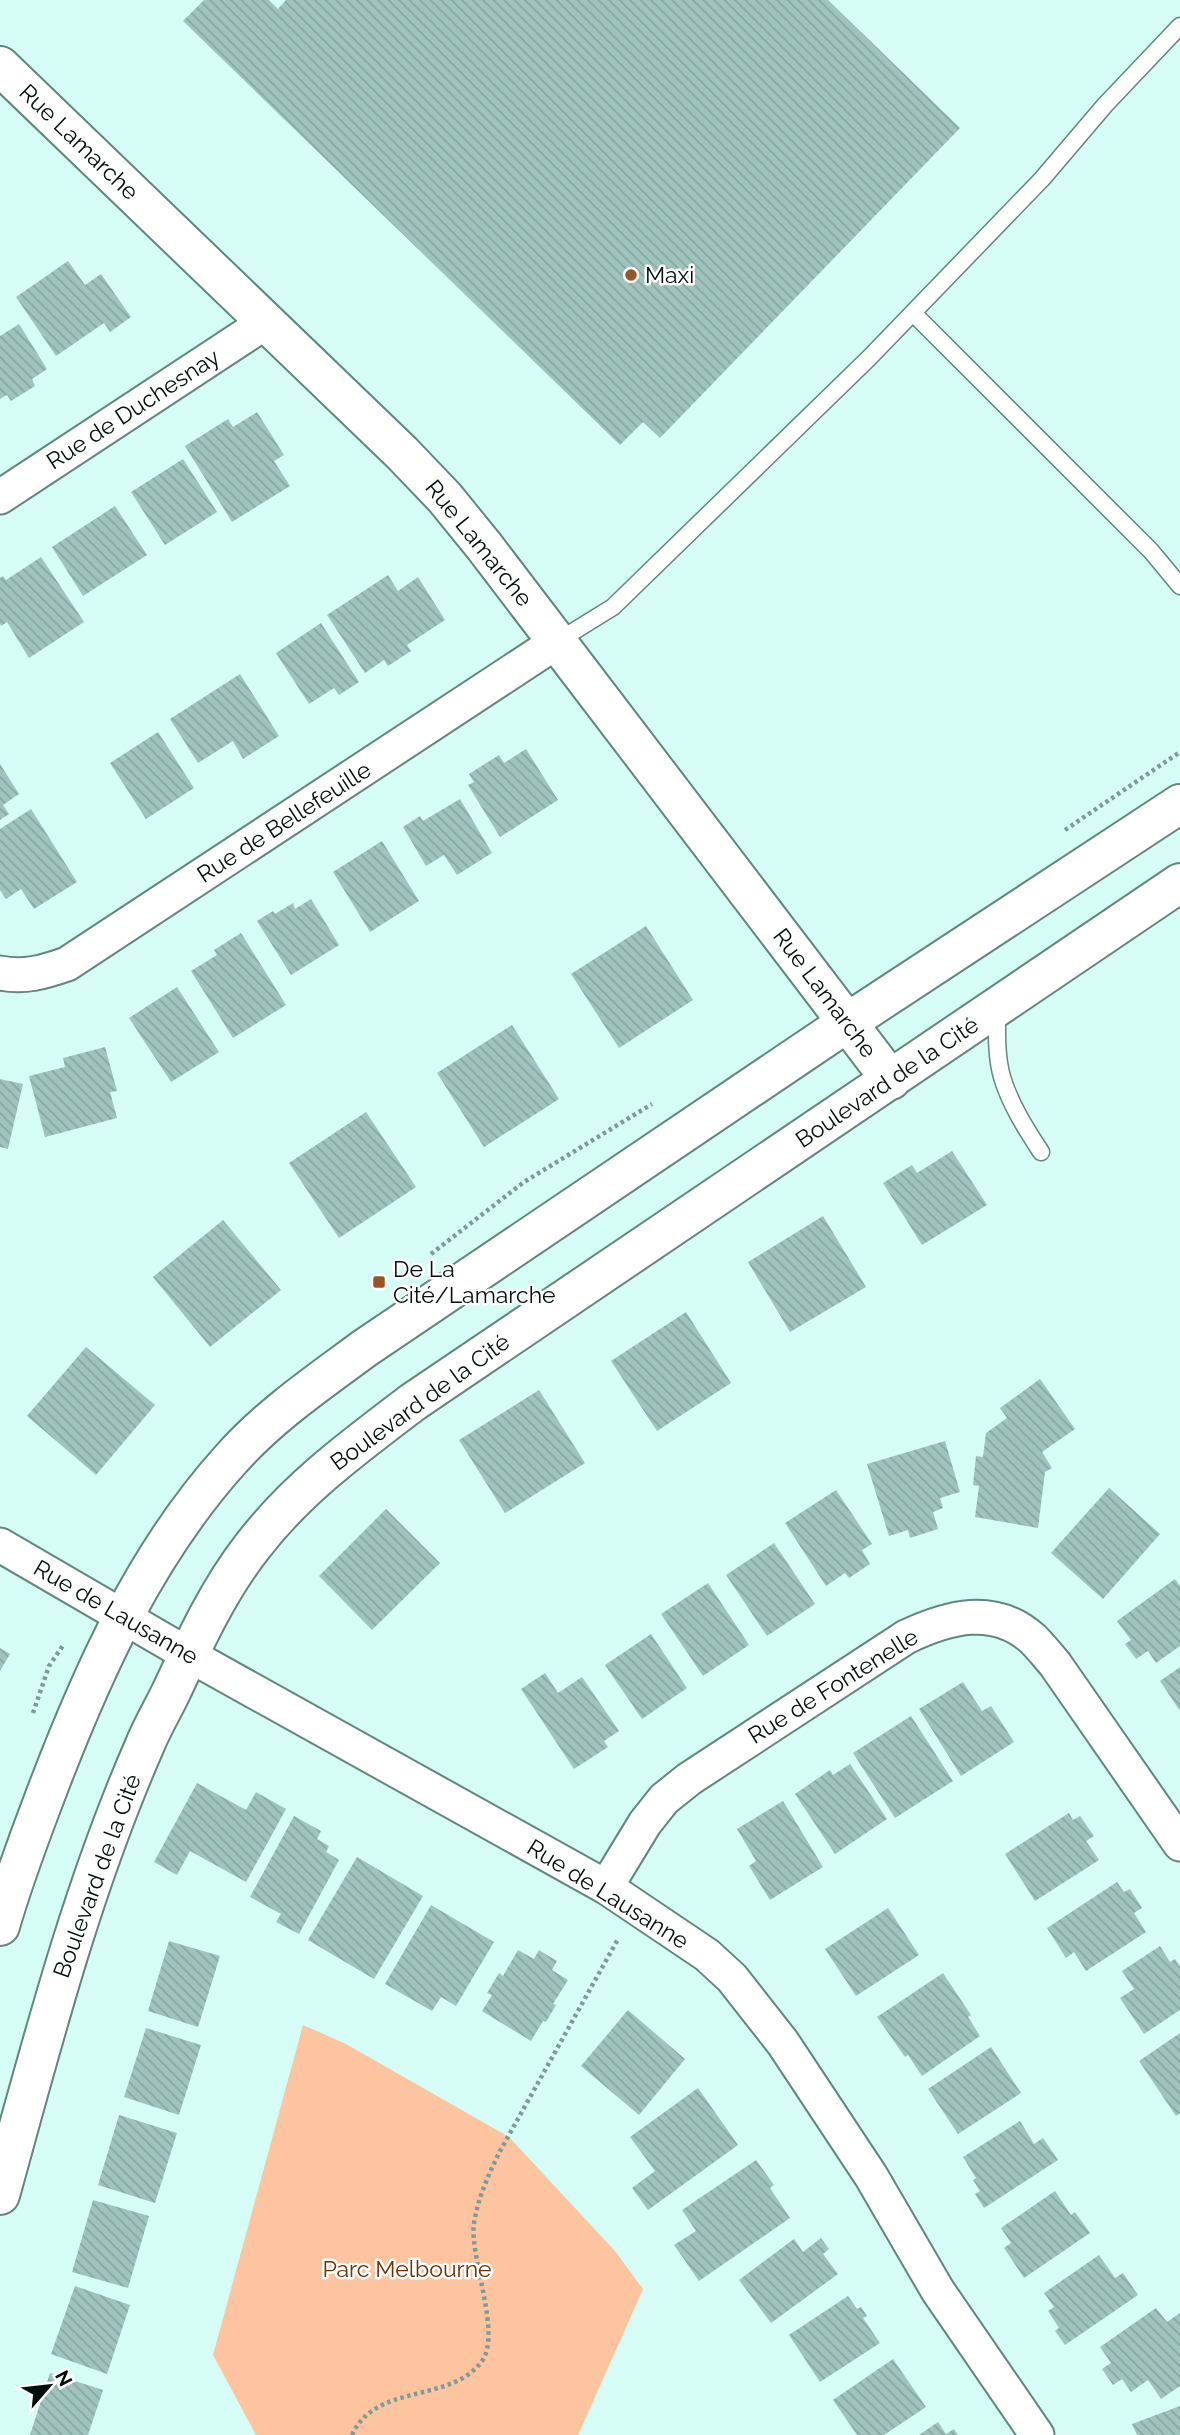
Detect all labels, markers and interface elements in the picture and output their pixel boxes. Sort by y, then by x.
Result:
street label: Rue Lamarche [14,78,144,205]
place label: Maxi [645,261,694,288]
marker: Maxi [623,267,639,283]
street label: Rue de Duchesnay [41,343,224,474]
street label: Rue Lamarche [420,474,539,611]
street label: Rue de Bellefeuille [192,755,376,888]
street label: Rue Lamarche [768,923,883,1063]
street label: Boulevard de la Cité [790,1010,983,1153]
place label: De La Cité/Lamarche [393,1255,556,1308]
marker: De La Cité/Lamarche [371,1274,387,1290]
street label: Boulevard de la Cité [325,1328,514,1476]
street label: Rue de Lausanne [29,1554,203,1670]
street label: Rue de Fontenelle [743,1622,923,1749]
street label: Boulevard de la Cité [47,1770,146,1981]
street label: Rue de Lausanne [523,1833,694,1954]
park label: Parc Melbourne [322,2255,492,2282]
north arrow [14,2351,84,2421]
text: N [51,2366,77,2390]

